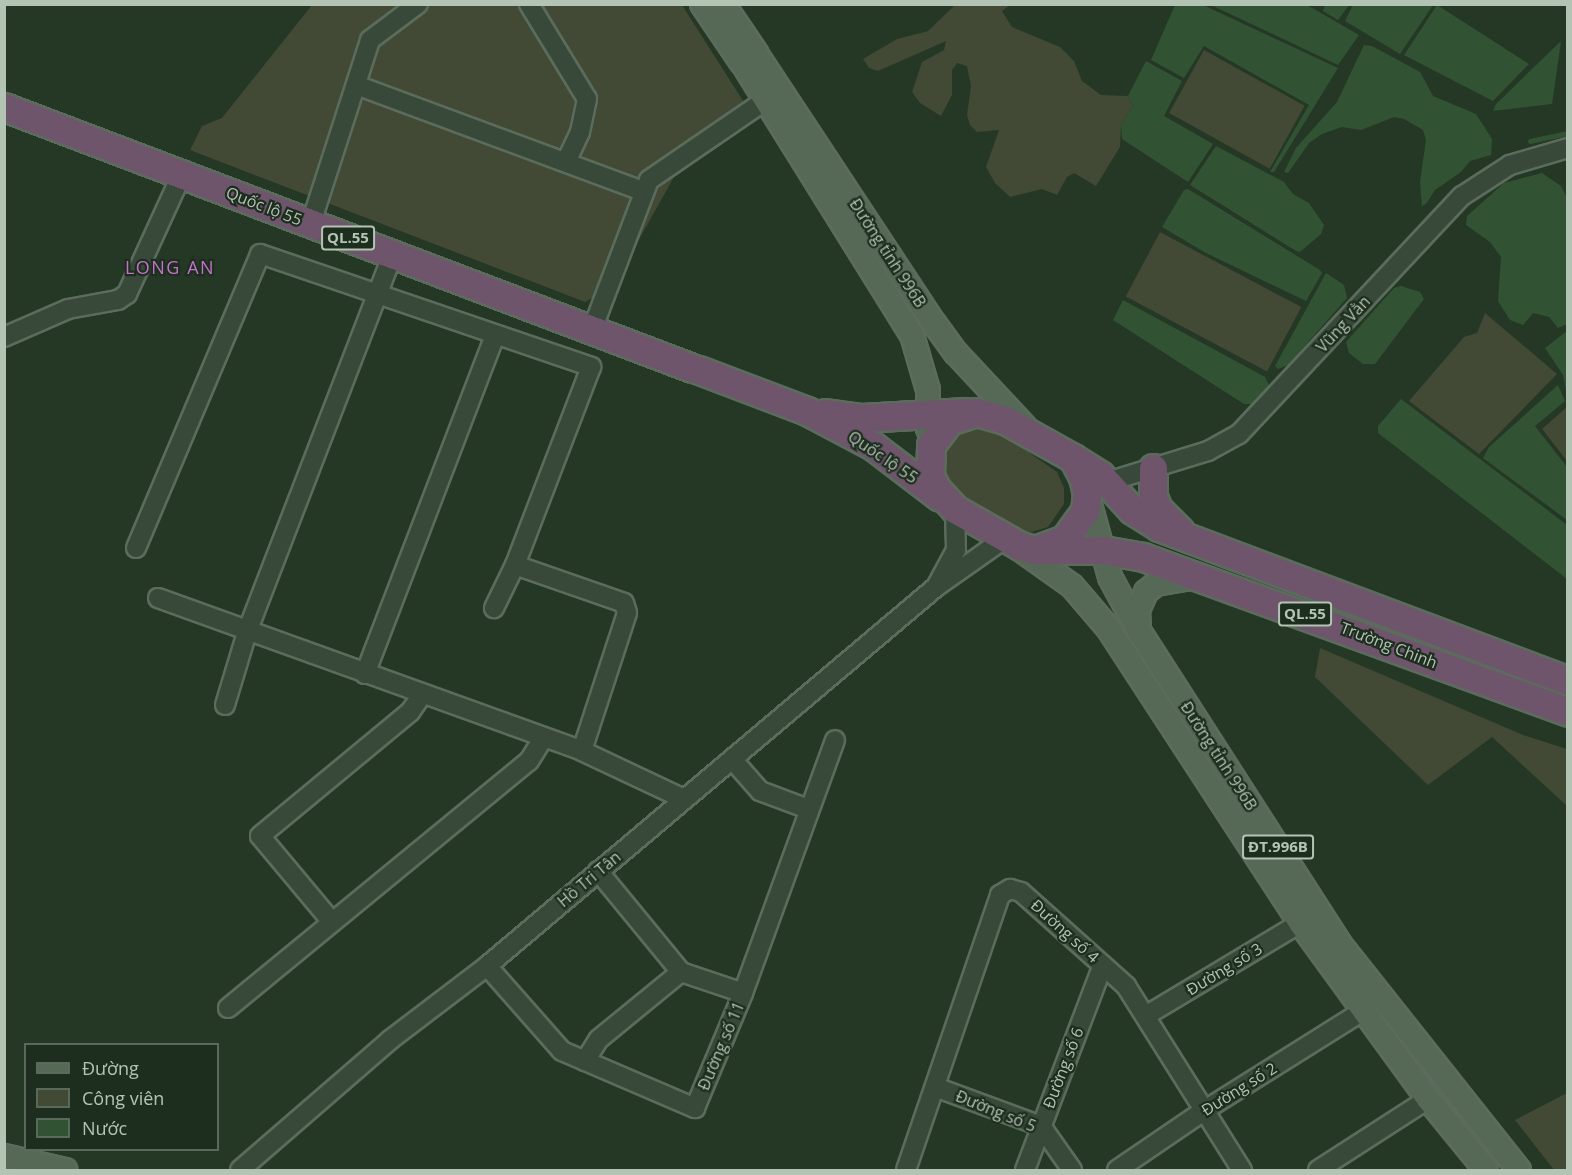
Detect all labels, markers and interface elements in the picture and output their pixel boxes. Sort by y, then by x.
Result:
street label: Quốc lộ 55 [223,183,305,229]
street label: Đường tỉnh 996B [846,195,930,311]
road number: QL.55 [321,226,375,250]
district label: LONG AN [125,256,215,278]
street label: Vũng Vằn [1312,292,1374,356]
street label: Quốc lộ 55 [845,427,921,487]
road number: QL.55 [1278,602,1332,626]
street label: Trường Chinh [1338,618,1440,672]
street label: Đường tỉnh 996B [1177,698,1261,814]
road number: ĐT.996B [1242,835,1314,859]
street label: Hồ Tri Tân [553,847,625,911]
street label: Đường số 4 [1027,895,1103,967]
street label: Đường số 3 [1183,939,1265,999]
street label: Đường số 11 [694,999,748,1093]
street label: Đường số 6 [1039,1025,1087,1111]
legend [24,1043,219,1151]
text: Đường [82,1056,139,1080]
street label: Đường số 2 [1198,1058,1280,1120]
text: Công viên [82,1086,164,1110]
street label: Đường số 5 [953,1086,1039,1136]
text: Nước [82,1116,127,1140]

